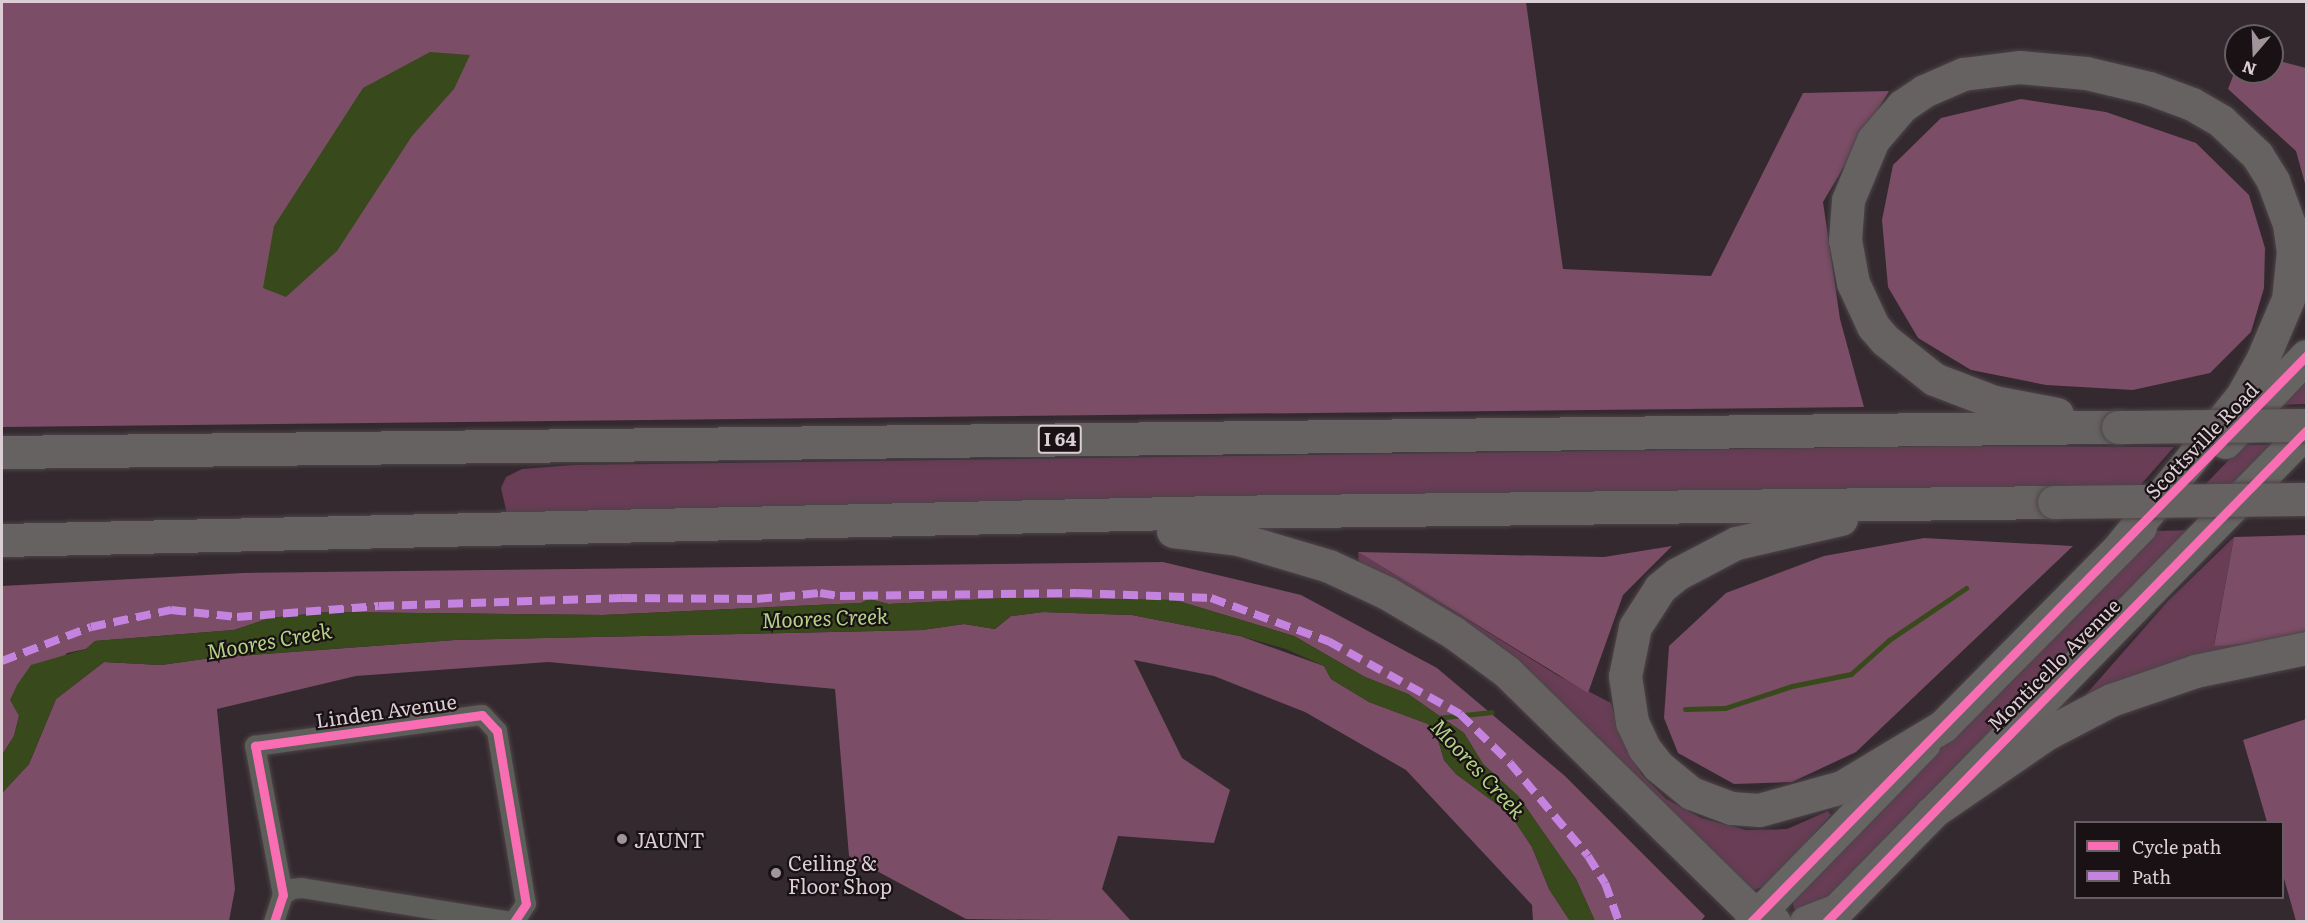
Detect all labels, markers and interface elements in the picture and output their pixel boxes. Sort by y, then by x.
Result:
north arrow [2224,24,2284,84]
text: N [2239,56,2259,83]
street label: Scottsville Road [2139,377,2263,503]
road number: I 64 [1038,424,1082,454]
street label: Monticello Avenue [1982,593,2124,735]
water label: Moores Creek [761,602,889,632]
water label: Moores Creek [205,617,333,663]
street label: Linden Avenue [314,688,458,732]
water label: Moores Creek [1427,713,1531,823]
legend [2074,821,2284,899]
place label: JAUNT [634,827,705,851]
marker: JAUNT [615,832,629,846]
text: Cycle path [2132,833,2221,860]
place label: Ceiling & Floor Shop [788,850,892,897]
text: Path [2132,863,2171,890]
marker: Ceiling & Floor Shop [769,866,783,880]

